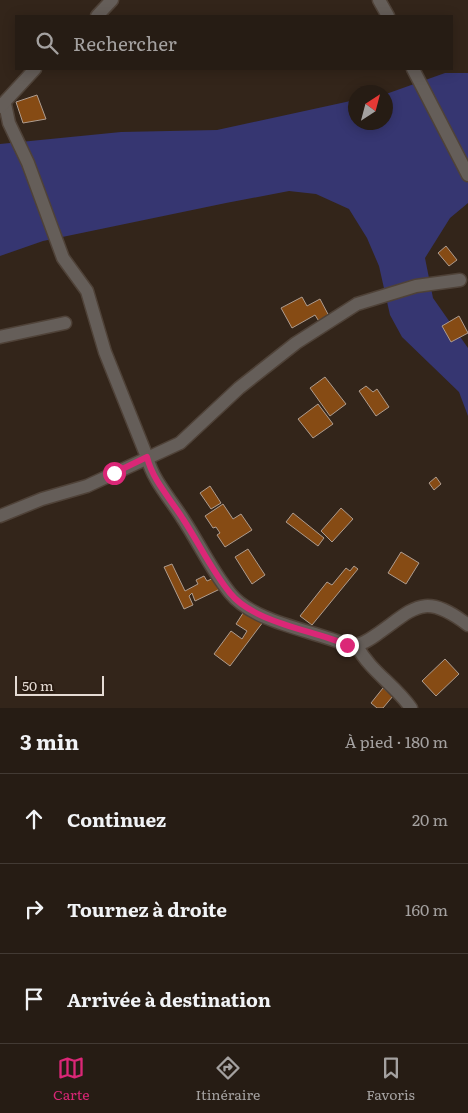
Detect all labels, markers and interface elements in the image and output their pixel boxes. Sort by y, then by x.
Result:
search box [15,15,453,70]
icon: search [33,29,61,57]
text: Rechercher [73,29,177,57]
north arrow [348,85,393,130]
route start [103,462,126,485]
route end [336,634,359,657]
scale bar [15,673,104,696]
text: 50 m [22,675,54,695]
text: 3 min [20,725,79,756]
text: À pied · 180 m [345,729,448,753]
icon: ahead [20,805,48,833]
text: Continuez [67,805,166,833]
text: 20 m [412,807,448,831]
icon: right [20,895,48,923]
text: Tournez à droite [67,895,227,923]
text: 160 m [405,897,448,921]
icon: arrive [20,985,48,1013]
text: Arrivée à destination [67,985,271,1013]
tab: Carte [53,1054,90,1104]
tab: Itinéraire [196,1054,260,1104]
tab: Favoris [366,1054,415,1104]

